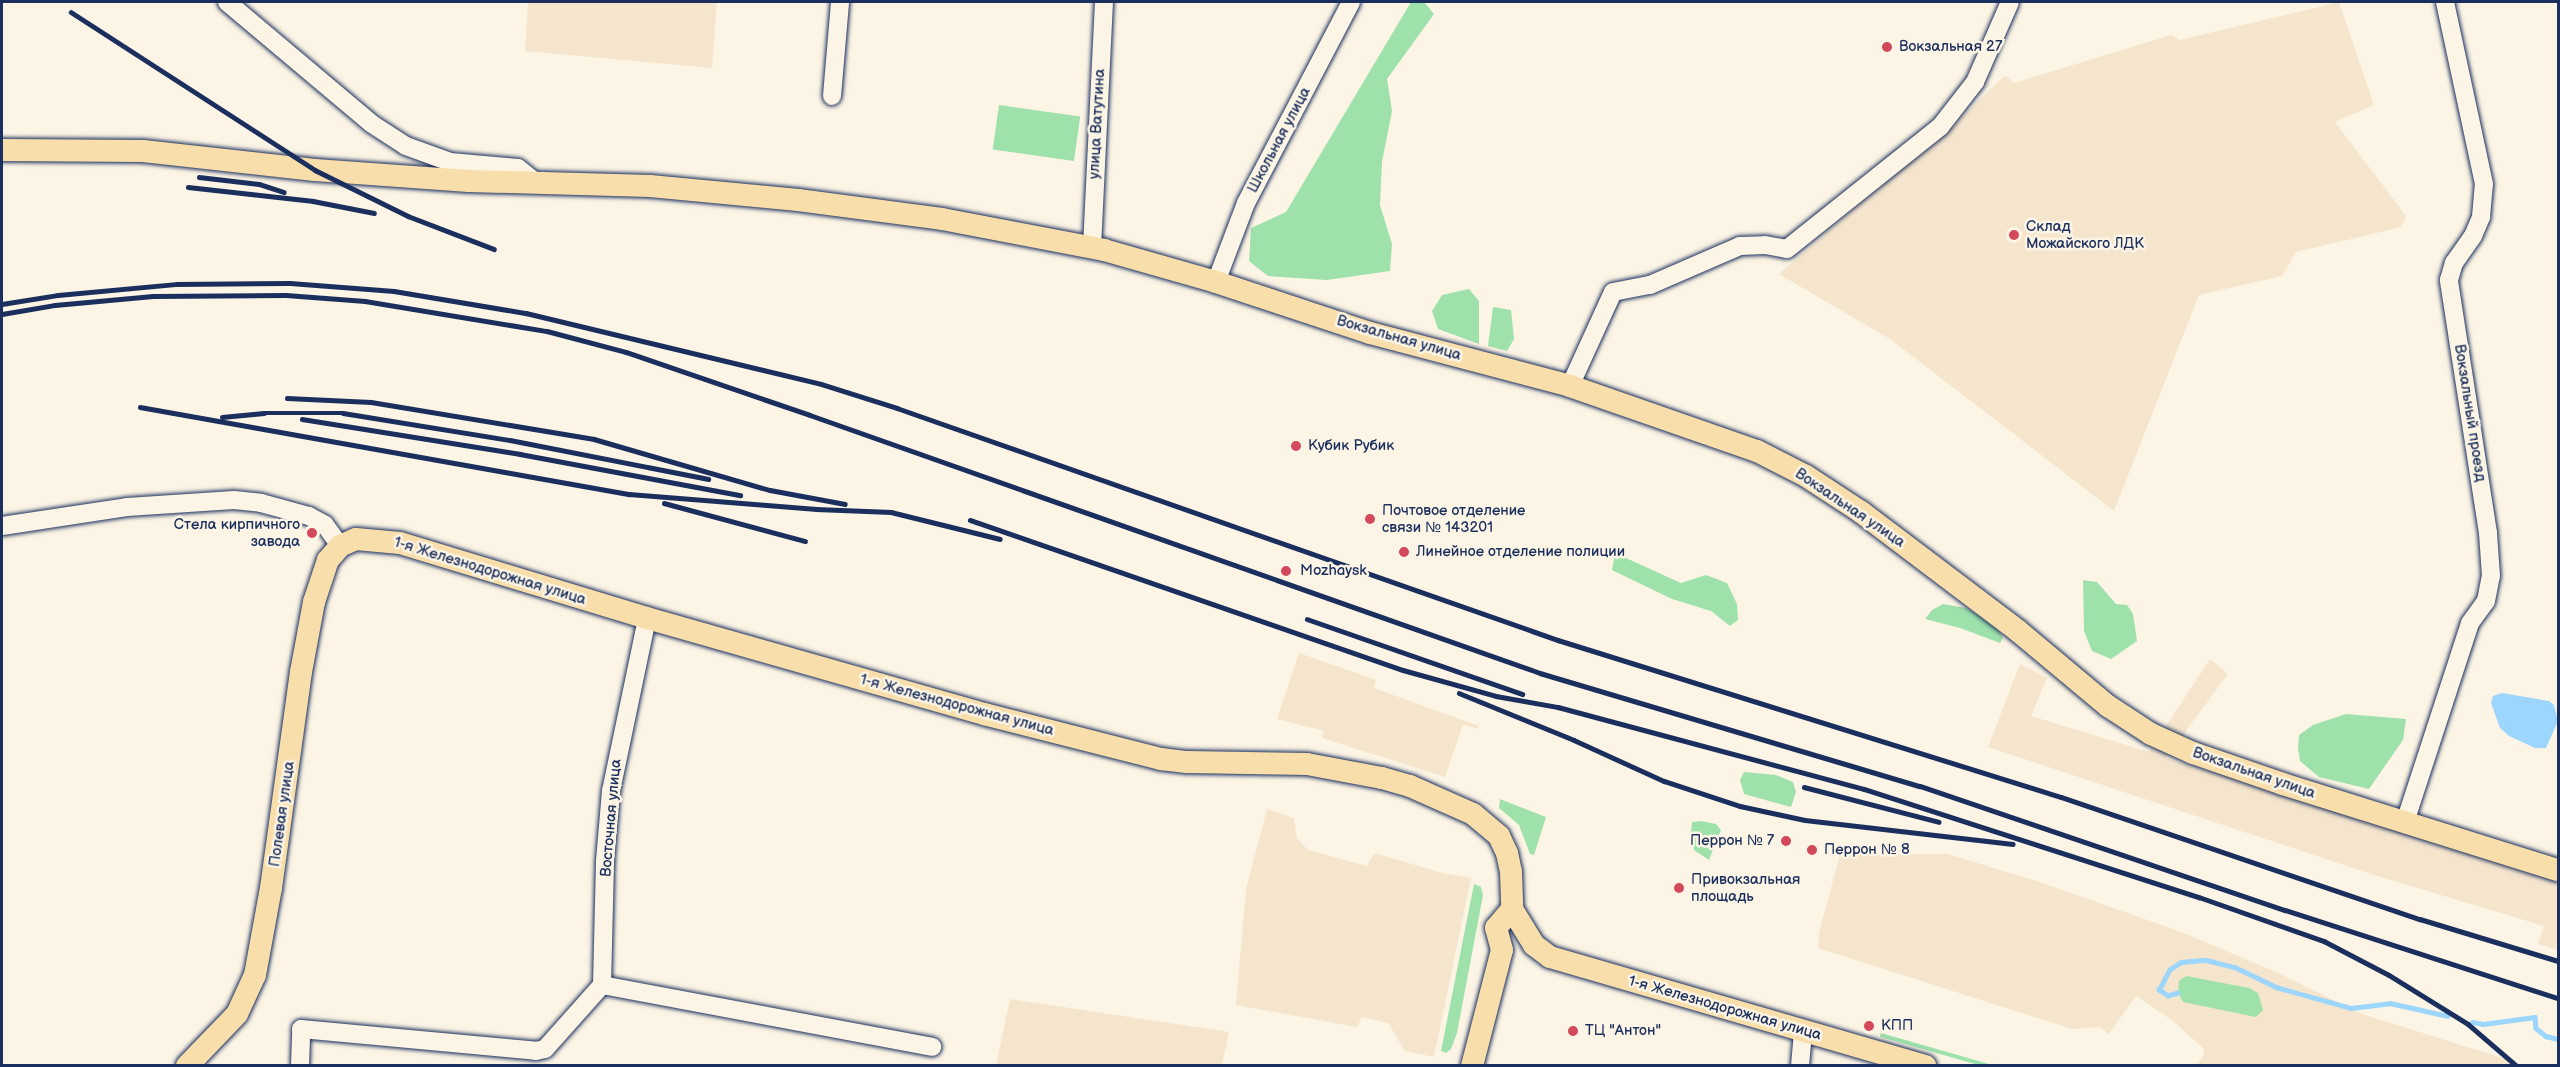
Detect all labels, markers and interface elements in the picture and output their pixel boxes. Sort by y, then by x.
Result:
place label: Вокзальная 27 [1899,38,2002,56]
marker: Вокзальная 27 [1880,40,1894,54]
street label: улица Ватутина [1085,68,1109,180]
street label: Школьная улица [1244,84,1314,196]
place label: Склад Можайского ЛДК [2026,217,2144,252]
marker: Склад Можайского ЛДК [2007,228,2021,242]
street label: Вокзальная улица [1335,312,1463,364]
street label: Вокзальный проезд [2450,343,2490,483]
place label: Кубик Рубик [1308,437,1394,455]
marker: Кубик Рубик [1289,439,1303,453]
street label: Вокзальная улица [1792,465,1908,551]
place label: Почтовое отделение связи № 143201 [1382,501,1525,536]
marker: Почтовое отделение связи № 143201 [1363,512,1377,526]
place label: Стела кирпичного завода [174,515,300,550]
marker: Стела кирпичного завода [305,526,319,540]
street label: 1-я Железнодорожная улица [392,533,588,609]
place label: Линейное отделение полиции [1416,543,1625,561]
marker: Линейное отделение полиции [1397,545,1411,559]
marker: Mozhaysk [1277,562,1295,580]
place label: Mozhaysk [1300,562,1367,580]
street label: 1-я Железнодорожная улица [858,670,1056,740]
street label: Вокзальная улица [2190,744,2318,802]
street label: Восточная улица [597,758,625,878]
street label: Полевая улица [266,760,298,868]
place label: Перрон № 7 [1690,832,1774,850]
marker: Перрон № 7 [1779,834,1793,848]
place label: Перрон № 8 [1824,841,1910,859]
marker: Перрон № 8 [1805,843,1819,857]
place label: Привокзальная площадь [1691,870,1800,905]
marker: Привокзальная площадь [1672,881,1686,895]
street label: 1-я Железнодорожная улица [1626,972,1824,1044]
place label: КПП [1881,1017,1913,1035]
marker: КПП [1862,1019,1876,1033]
place label: ТЦ "Антон" [1585,1022,1661,1040]
marker: ТЦ "Антон" [1566,1024,1580,1038]

